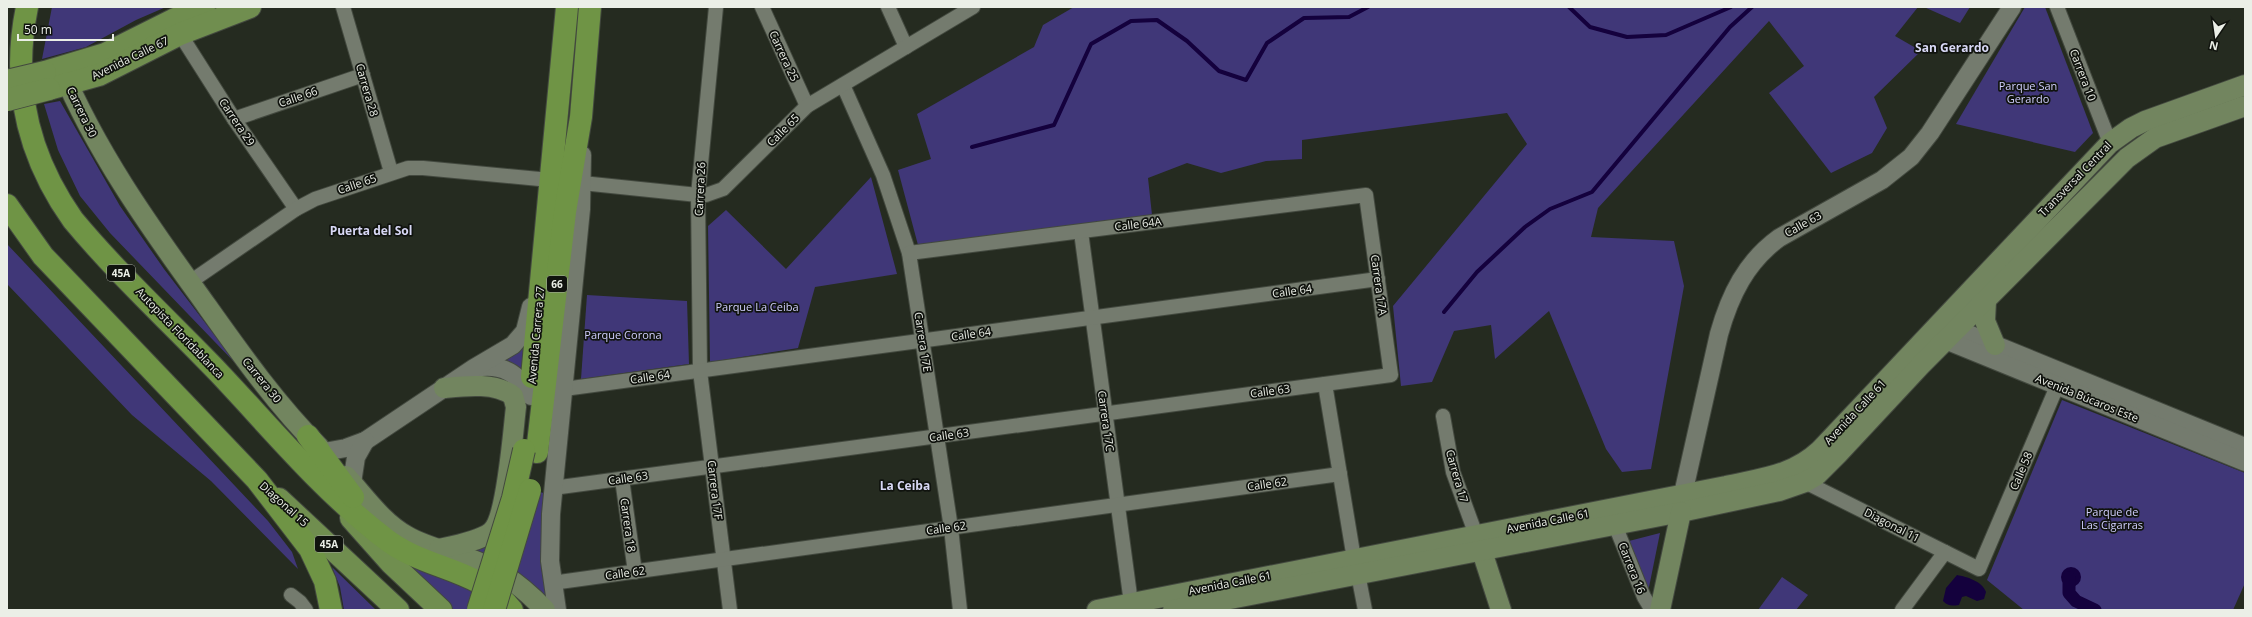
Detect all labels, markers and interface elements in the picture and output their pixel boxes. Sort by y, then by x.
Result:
scale bar [18,16,113,42]
north arrow [2196,16,2236,56]
text: 50 m [24,21,52,38]
street label: Carrera 25 [766,28,803,84]
street label: Avenida Calle 67 [89,32,171,83]
text: N [2208,38,2220,55]
district label: San Gerardo [1915,39,1989,56]
street label: Carrera 10 [2067,47,2100,103]
street label: Carrera 28 [353,62,382,118]
park label: Parque San Gerardo [1999,78,2057,106]
street label: Calle 66 [276,83,319,110]
street label: Carrera 30 [64,84,101,139]
street label: Carrera 29 [216,95,259,148]
street label: Calle 65 [763,110,802,149]
street label: Transversal Central [2035,138,2114,219]
street label: Carrera 26 [691,161,708,216]
street label: Calle 65 [335,170,378,197]
street label: Calle 63 [1782,207,1824,240]
street label: Calle 64A [1114,213,1162,234]
district label: Puerta del Sol [330,222,412,239]
street label: Carrera 17A [1368,254,1391,316]
road number: 45A [107,265,135,281]
road number: 66 [547,276,567,292]
street label: Calle 64 [1271,280,1314,301]
street label: Autopista Floridablanca [133,284,228,381]
street label: Avenida Carrera 27 [524,285,547,384]
park label: Parque La Ceiba [715,299,799,314]
street label: Carrera 17E [911,311,936,373]
street label: Calle 64 [950,323,993,344]
park label: Parque Corona [584,327,662,342]
street label: Carrera 30 [239,354,285,405]
street label: Calle 64 [629,366,672,387]
street label: Avenida Búcaros Este [2033,370,2141,425]
street label: Avenida Calle 61 [1820,376,1889,448]
street label: Calle 63 [1249,380,1291,401]
street label: Carrera 17C [1095,390,1118,452]
street label: Calle 63 [928,424,970,445]
street label: Carrera 17 [1443,448,1472,504]
street label: Calle 58 [2006,449,2035,492]
street label: Carrera 17F [704,459,727,521]
street label: Calle 63 [607,467,649,488]
street label: Calle 62 [1246,473,1288,494]
district label: La Ceiba [880,477,930,494]
street label: Diagonal 15 [257,478,312,529]
street label: Carrera 18 [617,497,640,553]
street label: Diagonal 11 [1862,504,1923,545]
park label: Parque de Las Cigarras [2081,504,2143,532]
street label: Avenida Calle 61 [1505,505,1591,536]
street label: Calle 62 [925,517,967,538]
road number: 45A [315,536,343,552]
street label: Carrera 16 [1615,540,1650,596]
street label: Calle 62 [604,562,646,583]
street label: Avenida Calle 61 [1187,567,1273,598]

